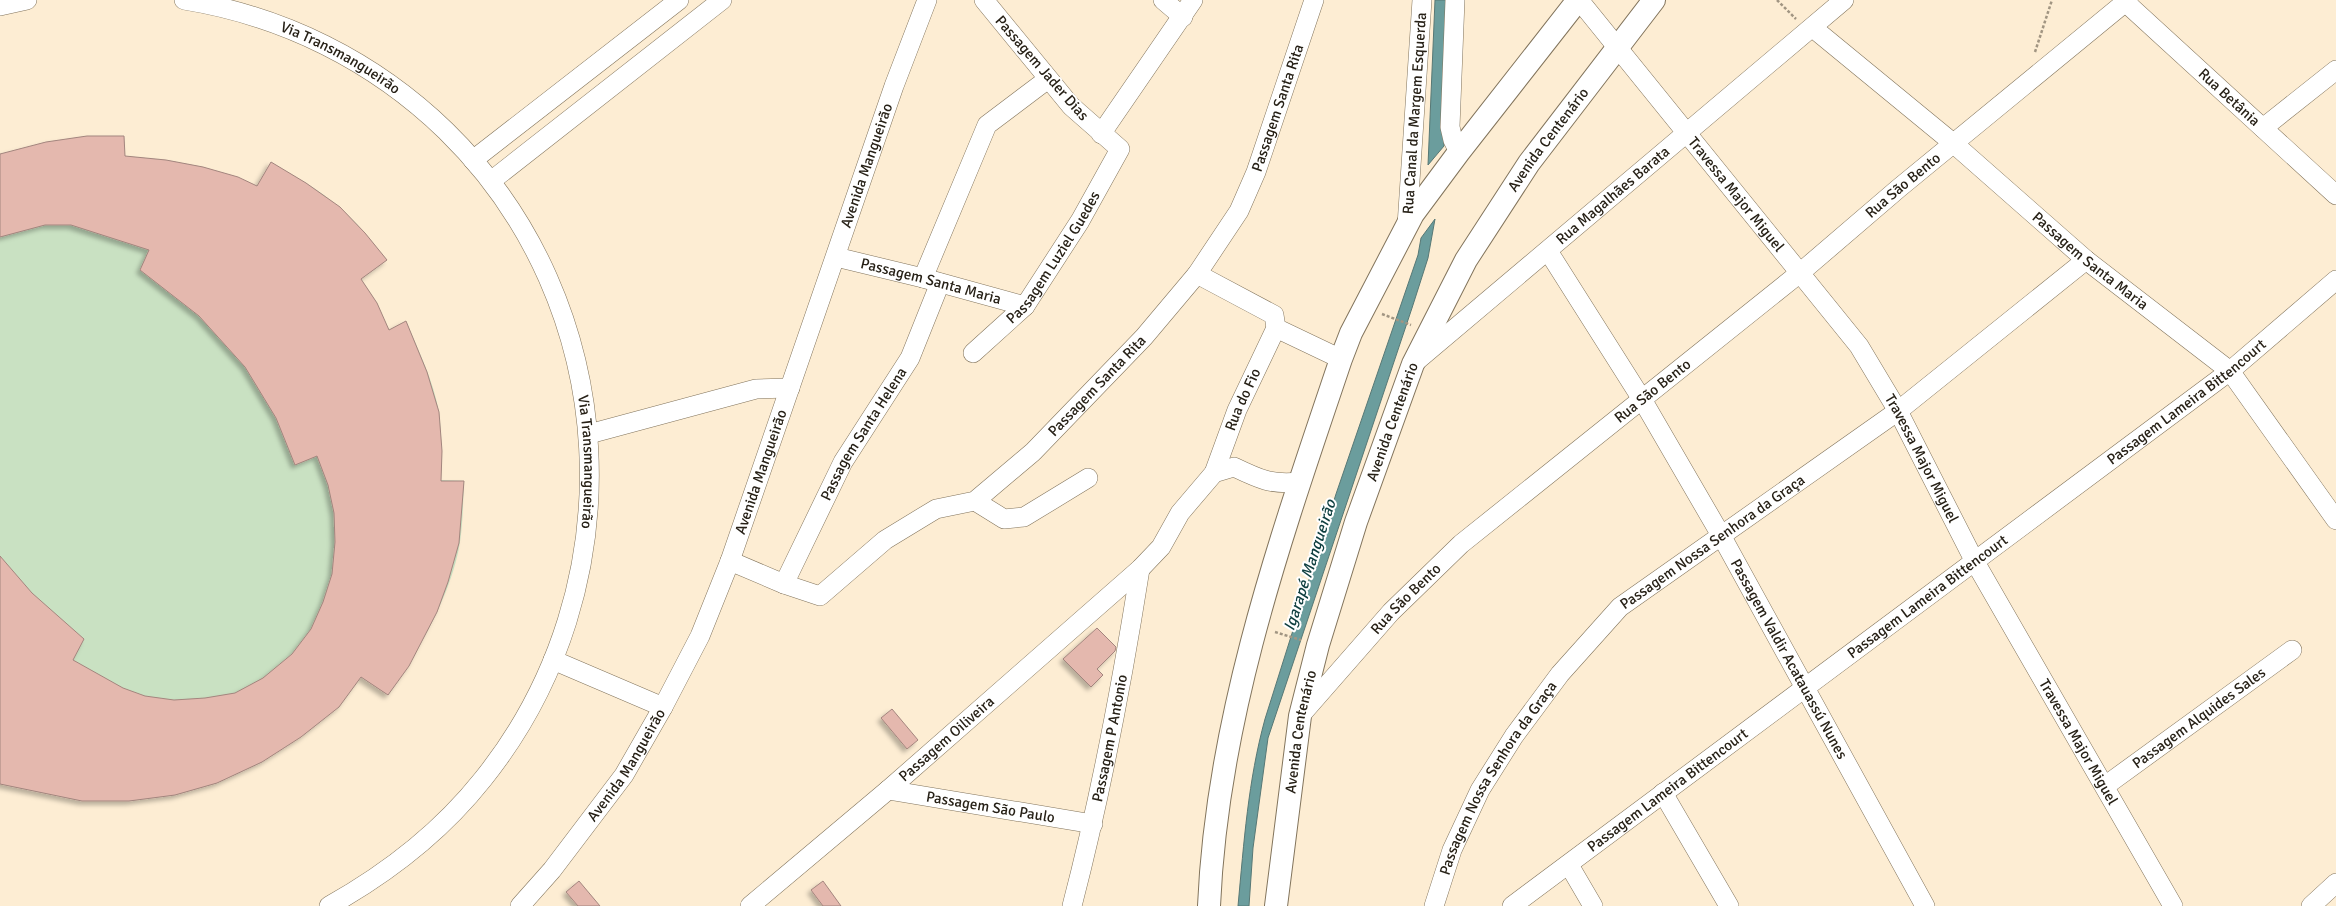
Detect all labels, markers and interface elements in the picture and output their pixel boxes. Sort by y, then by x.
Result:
street label: Passagem Jader Dias [991,12,1093,125]
street label: Rua Canal da Margem Esquerda [1399,12,1430,215]
street label: Via Transmangueirão [278,18,404,98]
street label: Passagem Santa Rita [1248,42,1307,174]
street label: Rua Betânia [2195,65,2264,130]
street label: Avenida Centenário [1504,84,1593,195]
street label: Avenida Mangueirão [837,101,896,230]
street label: Travessa Major Miguel [1684,133,1788,255]
street label: Rua Magalhães Barata [1552,142,1673,248]
street label: Rua São Bento [1862,149,1944,222]
street label: Passagem Luziel Guedes [1002,188,1104,328]
street label: Passagem Santa Maria [2028,208,2152,314]
street label: Passagem Santa Maria [859,254,1003,308]
street label: Passagem Santa Rita [1044,331,1150,440]
street label: Passagem Lameira Bittencourt [2103,335,2270,469]
street label: Rua São Bento [1611,355,1694,427]
street label: Avenida Centenário [1362,360,1422,484]
street label: Passagem Santa Helena [817,364,911,504]
street label: Rua do Fio [1221,365,1265,433]
street label: Travessa Major Miguel [1881,391,1962,526]
street label: Via Transmangueirão [574,394,598,530]
street label: Avenida Mangueirão [731,407,791,536]
street label: Passagem Nossa Senhora da Graça [1617,471,1808,613]
water label: Igarapé Mangueirão [1279,497,1341,633]
street label: Passagem Lameira Bittencourt [1844,531,2011,662]
street label: Passagem Valdir Acatauassú Nunes [1727,556,1852,762]
street label: Rua São Bento [1367,559,1445,638]
street label: Passagem Alquides Sales [2129,663,2269,772]
street label: Avenida Centenário [1281,668,1320,795]
street label: Passagem P Antonio [1088,673,1131,804]
street label: Travessa Major Miguel [2035,676,2122,808]
street label: Passagem Nossa Senhora da Graça [1436,678,1561,877]
street label: Passagem Oiliveira [895,692,998,785]
street label: Avenida Mangueirão [583,705,669,825]
street label: Passagem Lameira Bittencourt [1584,724,1751,856]
street label: Passagem São Paulo [925,787,1057,827]

